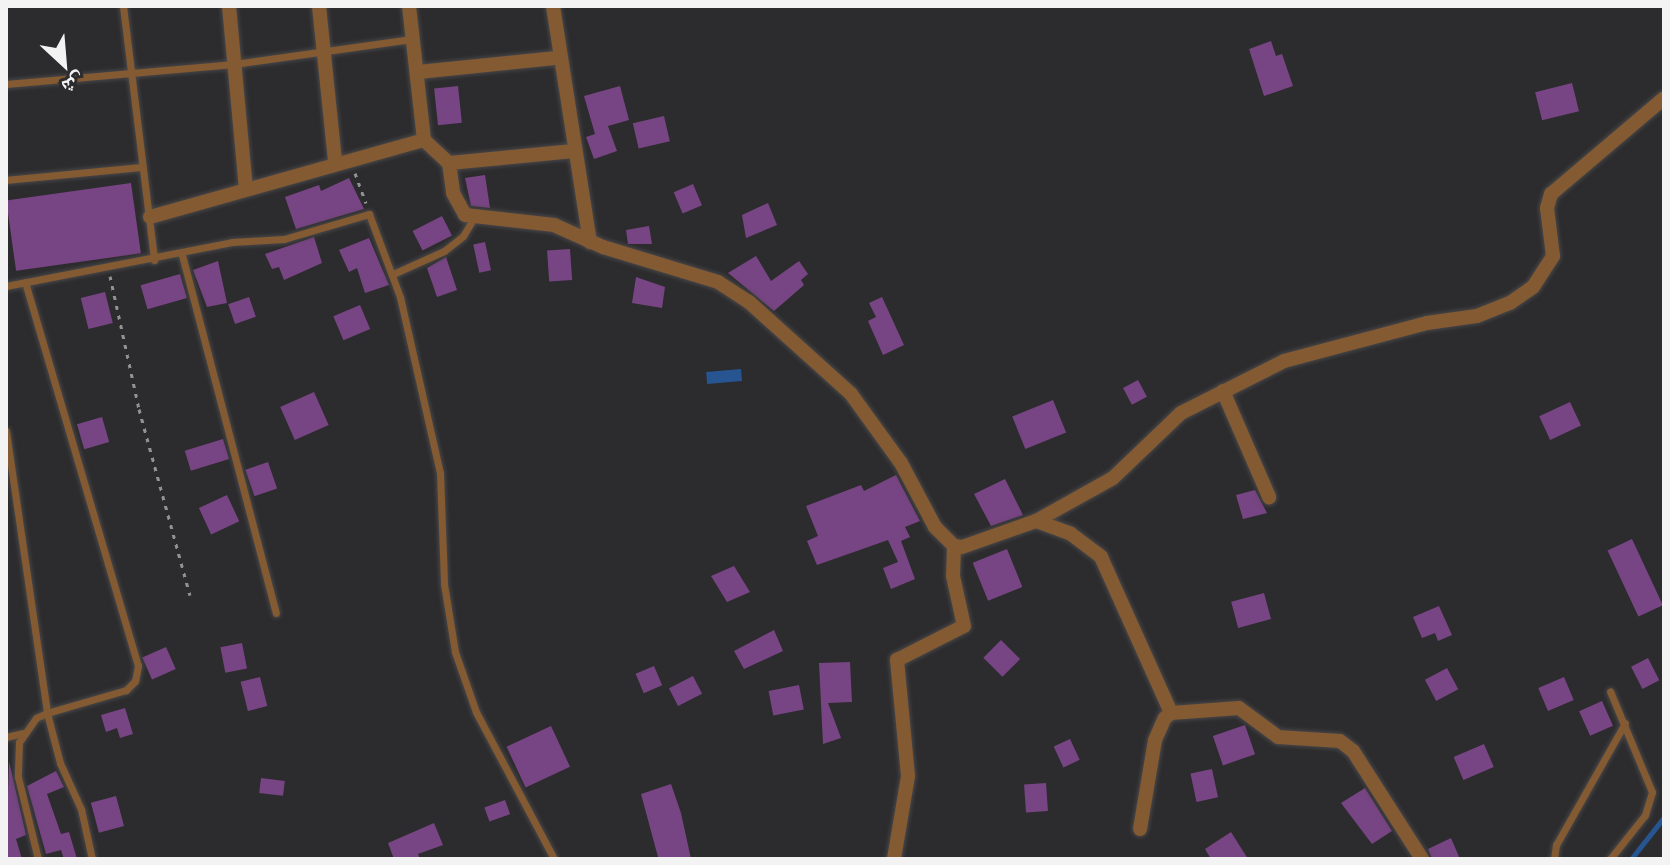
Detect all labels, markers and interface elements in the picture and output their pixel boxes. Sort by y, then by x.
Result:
north arrow [24,24,104,104]
text: ش [58,69,91,102]

